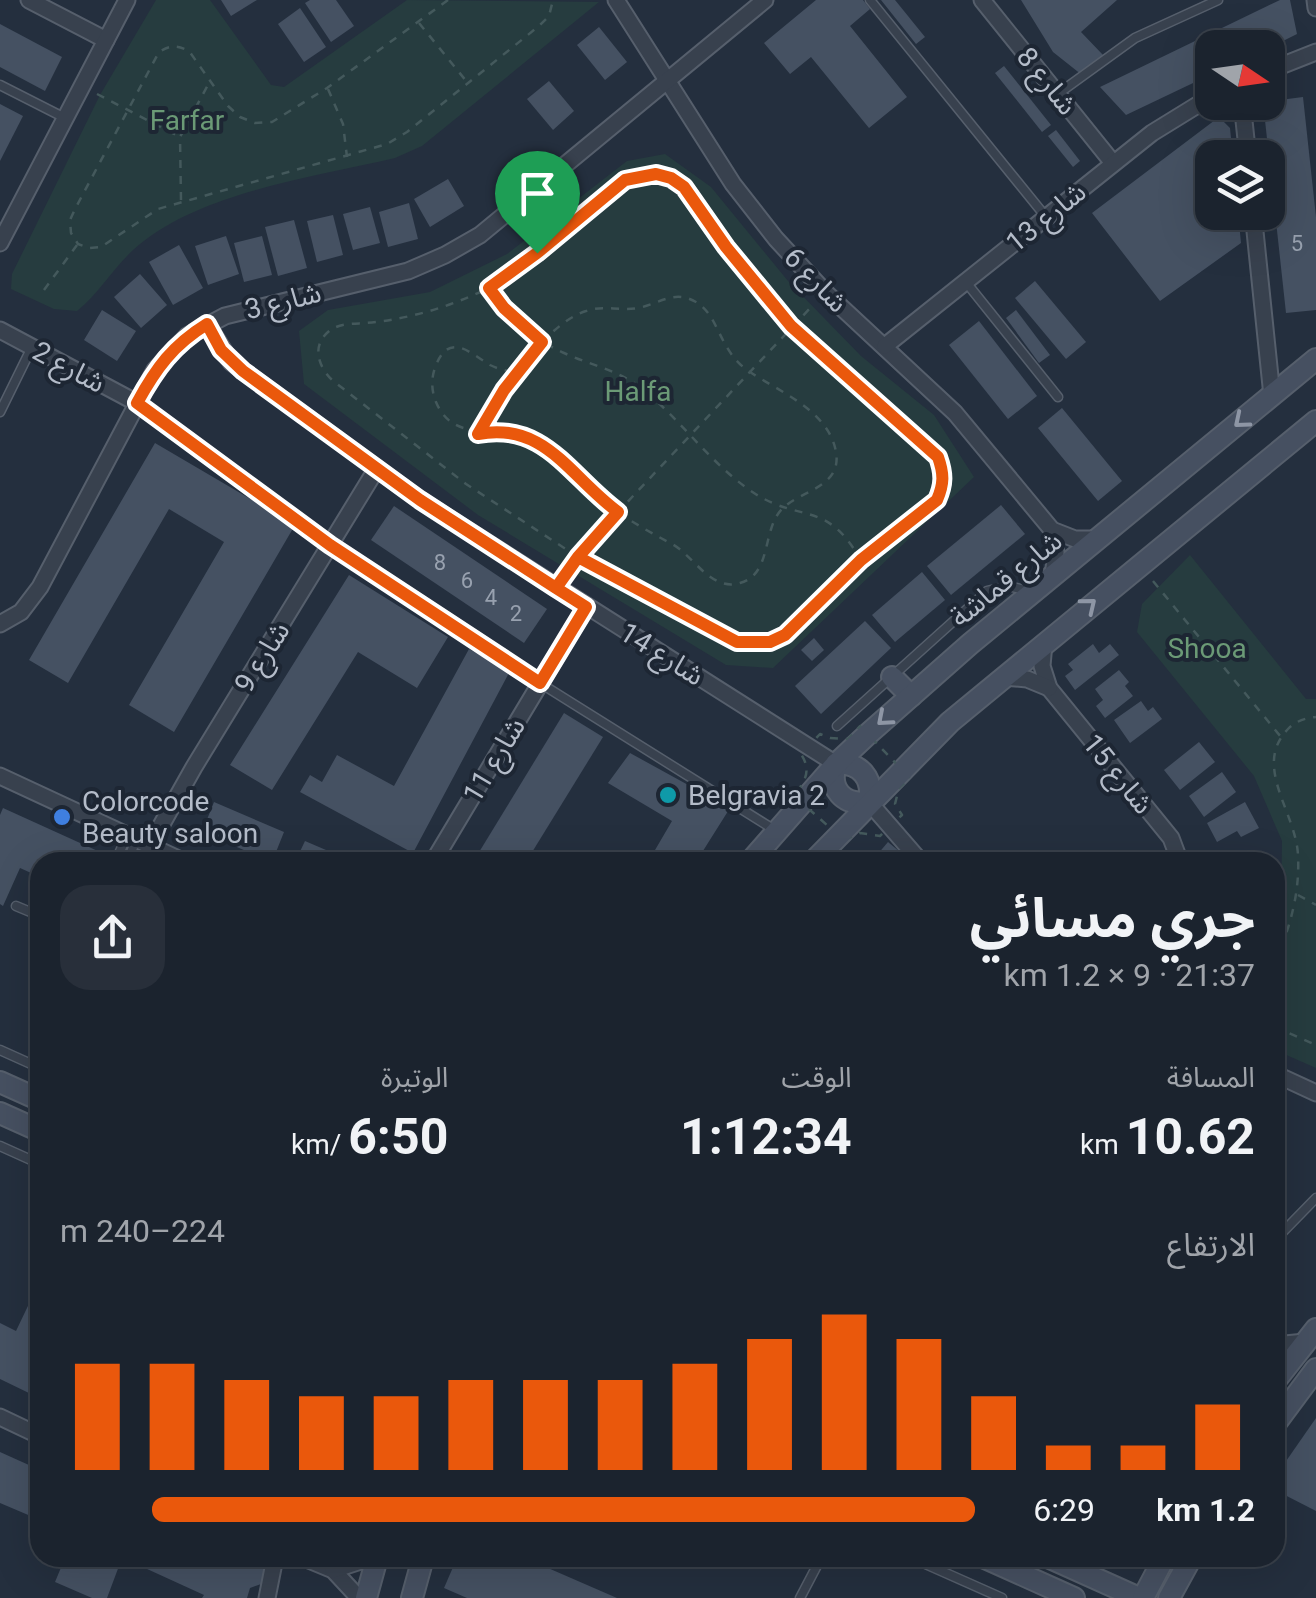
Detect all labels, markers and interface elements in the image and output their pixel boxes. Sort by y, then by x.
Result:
north arrow [1195,30,1285,120]
map controls [1195,30,1285,230]
street label: شارع 8 [1007,41,1084,124]
park label: Farfar [150,104,225,137]
button: layers [1195,140,1285,230]
pin [495,151,580,254]
icon: arrive [510,166,565,221]
street label: شارع 13 [999,175,1095,262]
house number: 5 [1291,231,1303,256]
street label: شارع 6 [774,241,855,322]
street label: شارع 3 [242,276,325,330]
street label: شارع 2 [25,334,111,403]
park label: Halfa [605,375,671,408]
one-way arrow [1234,409,1252,427]
street label: شارع قماشة [944,524,1071,637]
house number: 8 [434,550,446,575]
house number: 6 [461,568,473,593]
house number: 4 [485,585,497,610]
one-way arrow [1077,599,1095,617]
house number: 2 [510,601,522,626]
street label: شارع 9 [228,615,300,701]
street label: شارع 14 [612,615,710,696]
park label: Shooa [1167,632,1247,665]
one-way arrow [877,708,896,726]
street label: شارع 11 [456,712,536,810]
street label: شارع 15 [1073,727,1160,823]
place label: Belgravia 2 [688,779,825,812]
marker: Belgravia 2 [657,784,679,806]
place label: Colorcode Beauty saloon [82,785,258,850]
marker: Colorcode Beauty saloon [51,806,73,828]
button: share [60,885,165,990]
text: جري مسائي [970,886,1255,950]
text: 21:37 · 9 × 1.2 km [1004,956,1255,994]
text: الوتيرة [381,1061,448,1094]
text: الوقت [781,1061,852,1094]
text: المسافة [1167,1061,1255,1094]
text: 6:50 [348,1108,448,1166]
text: 1:12:34 [680,1108,852,1166]
text: 10.62 [1126,1108,1255,1166]
text: /km [291,1128,348,1161]
text: km [1080,1128,1126,1161]
text: 224–240 m [60,1212,225,1250]
text: الارتفاع [1167,1226,1255,1264]
text: 6:29 [1033,1491,1095,1529]
text: 1.2 km [1156,1491,1255,1529]

